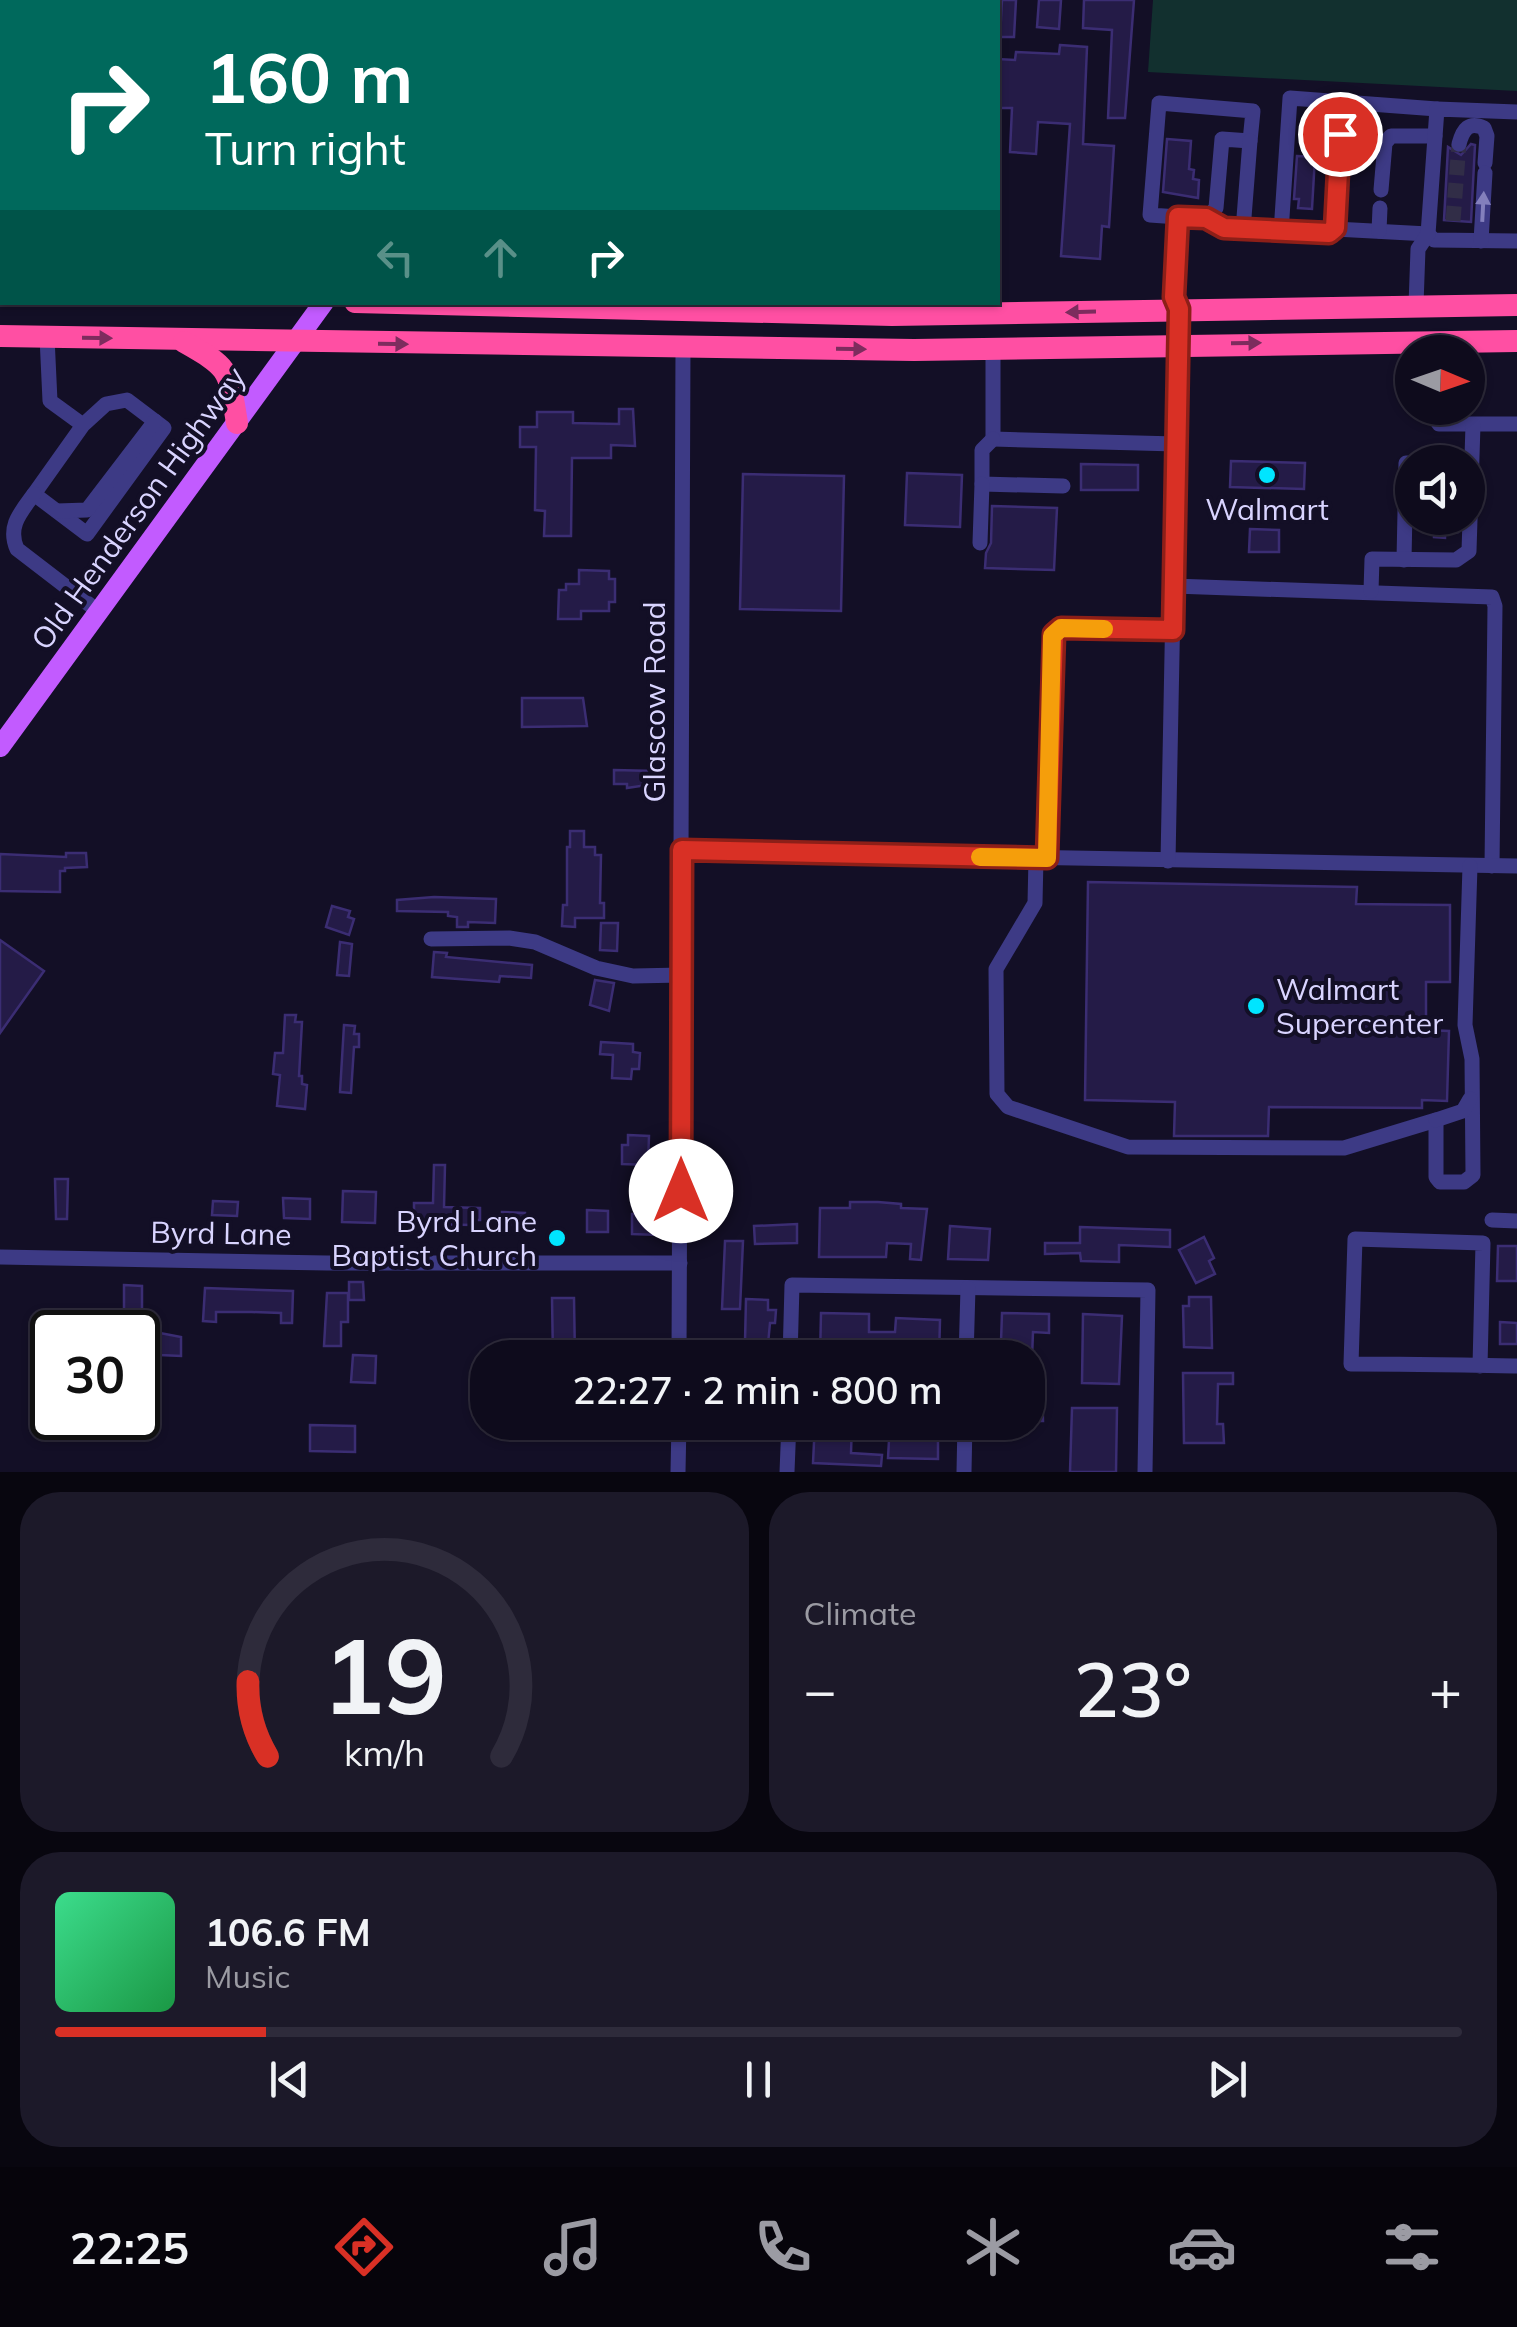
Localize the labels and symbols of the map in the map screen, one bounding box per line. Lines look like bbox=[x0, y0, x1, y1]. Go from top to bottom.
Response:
pin bbox=[1298, 92, 1383, 177]
one-way arrow bbox=[1475, 190, 1491, 222]
one-way arrow bbox=[1065, 304, 1097, 320]
one-way arrow bbox=[82, 331, 114, 347]
one-way arrow bbox=[1230, 335, 1262, 351]
north arrow bbox=[1395, 335, 1485, 425]
one-way arrow bbox=[378, 336, 410, 352]
one-way arrow bbox=[835, 341, 867, 357]
street label: Old Henderson Highway bbox=[23, 359, 254, 657]
marker: Walmart bbox=[1256, 464, 1278, 486]
place label: Walmart bbox=[1205, 490, 1329, 528]
street label: Glascow Road bbox=[635, 602, 673, 802]
place label: Walmart Supercenter bbox=[1276, 970, 1443, 1042]
marker: Walmart Supercenter bbox=[1245, 995, 1267, 1017]
position arrow bbox=[629, 1139, 733, 1243]
place label: Byrd Lane Baptist Church bbox=[332, 1202, 537, 1274]
street label: Byrd Lane bbox=[150, 1213, 292, 1253]
marker: Byrd Lane Baptist Church bbox=[546, 1227, 568, 1249]
speed limit sign: 30 bbox=[30, 1310, 160, 1440]

